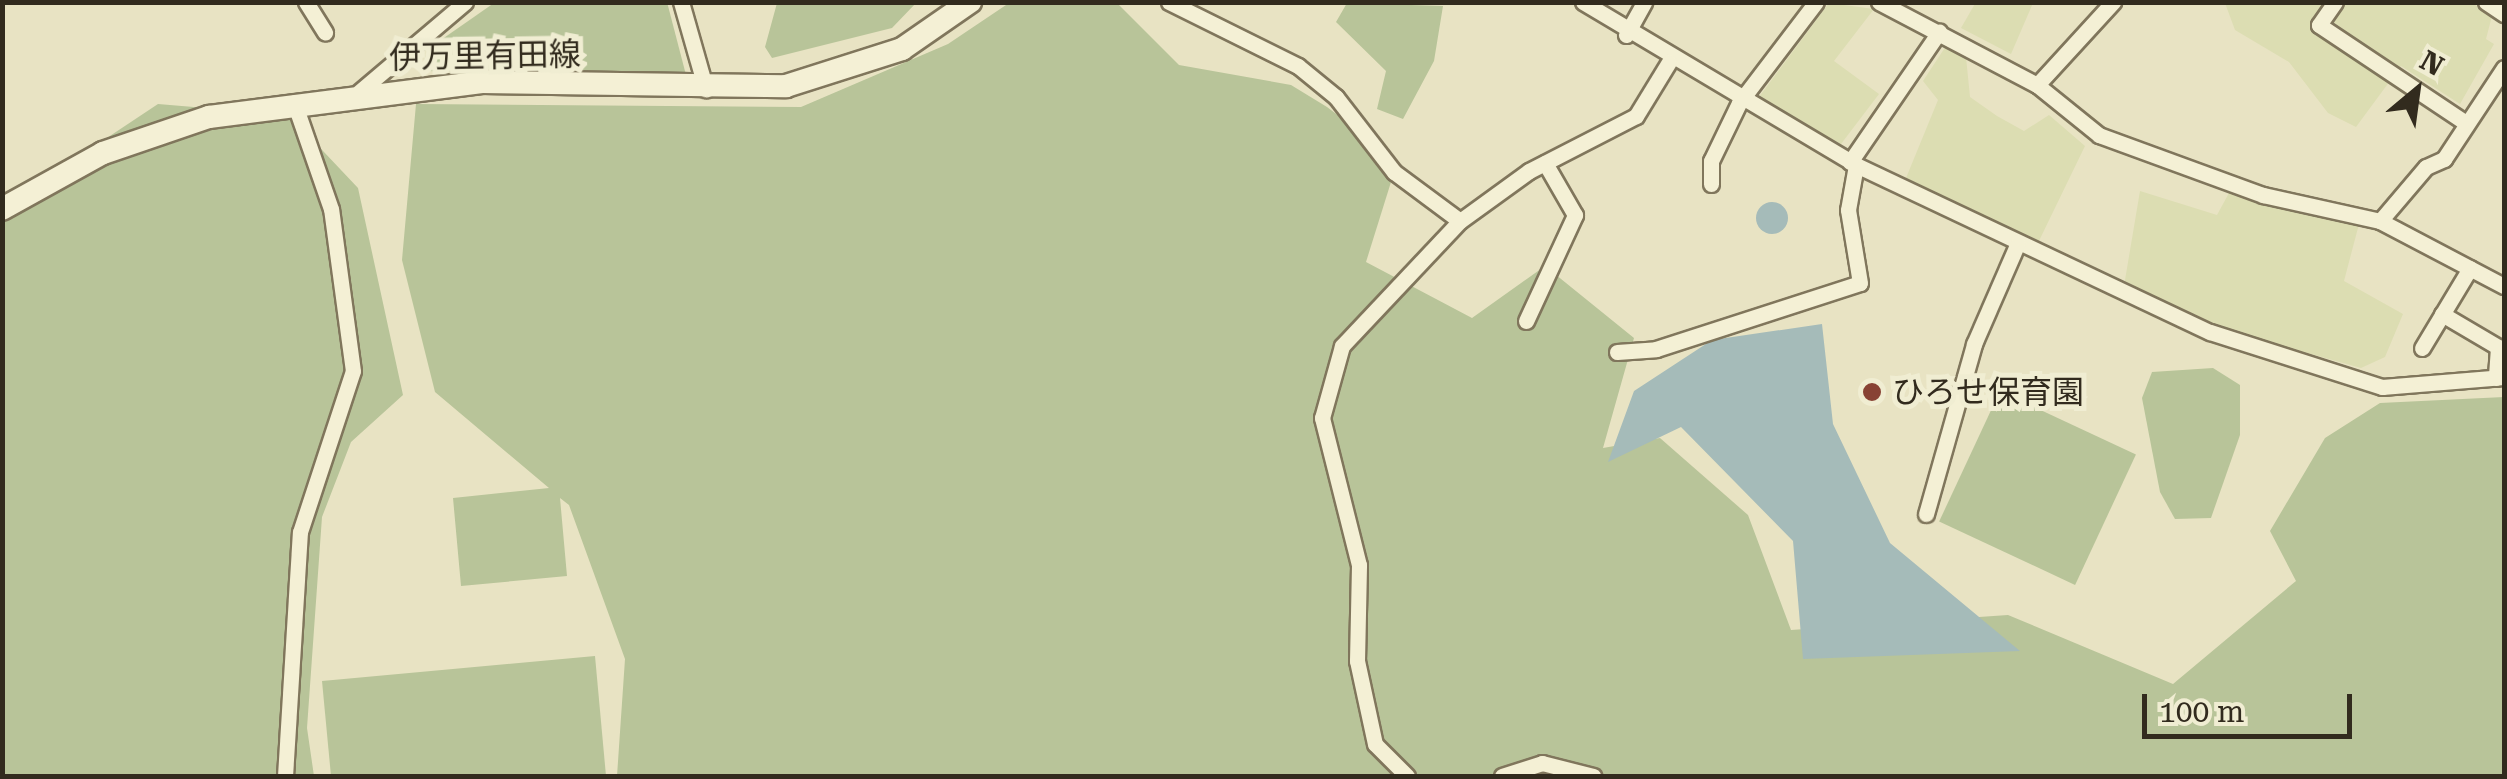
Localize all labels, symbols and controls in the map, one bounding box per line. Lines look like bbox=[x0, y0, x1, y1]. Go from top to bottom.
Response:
street label: 伊万里有田線 bbox=[389, 35, 581, 77]
north arrow bbox=[2367, 40, 2467, 140]
text: N bbox=[2414, 44, 2449, 83]
place label: ひろせ保育園 bbox=[1892, 373, 2084, 411]
marker: ひろせ保育園 bbox=[1861, 381, 1883, 403]
scale bar bbox=[2147, 674, 2357, 736]
text: 100 m bbox=[2159, 694, 2244, 729]

